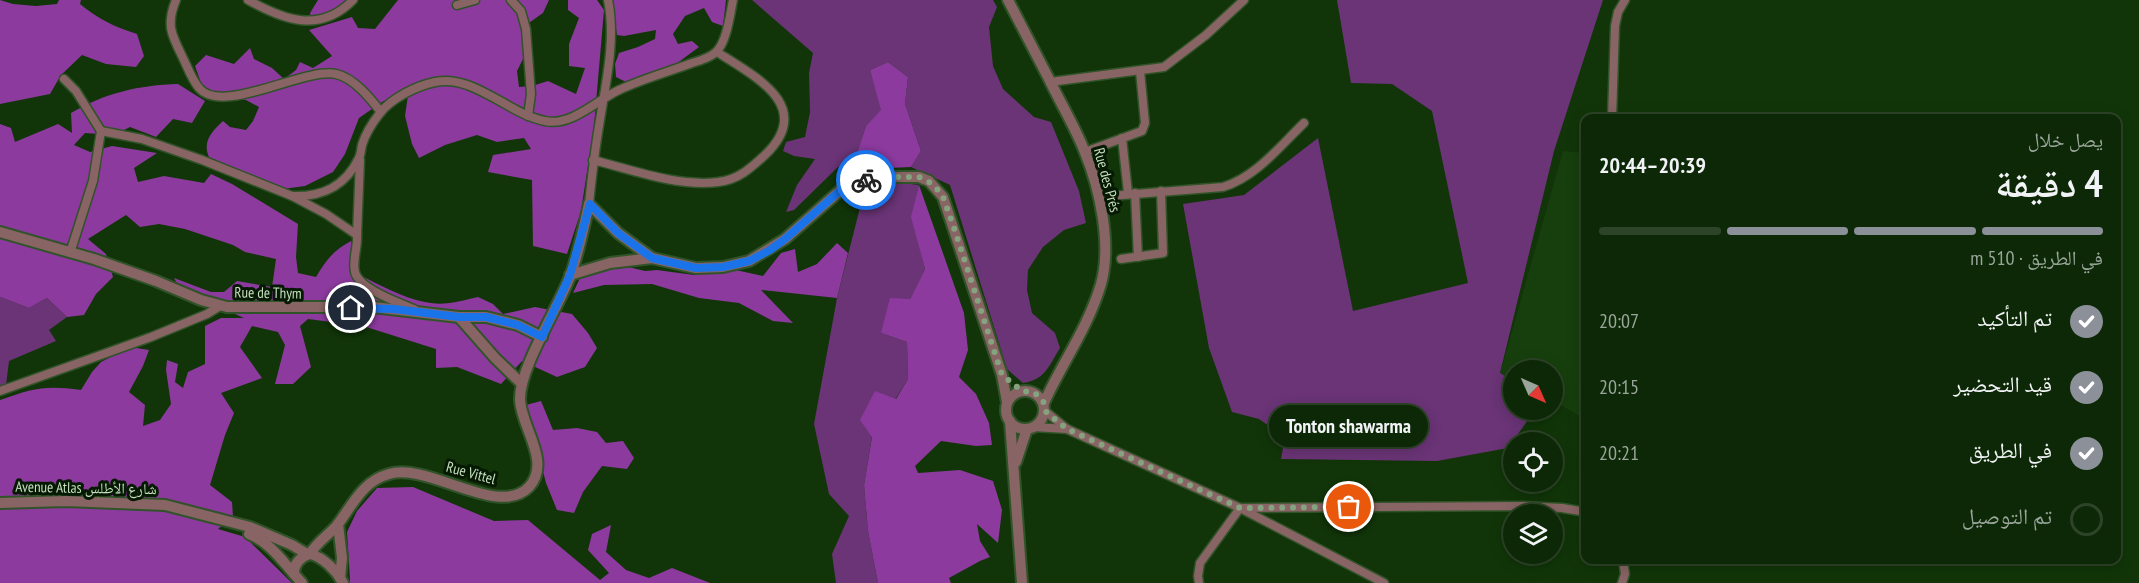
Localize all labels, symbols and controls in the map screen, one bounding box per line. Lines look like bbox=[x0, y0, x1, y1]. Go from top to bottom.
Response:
text: يصل خلال bbox=[2028, 127, 2103, 153]
street label: Rue des Prés bbox=[1090, 146, 1125, 214]
courier bbox=[836, 150, 896, 210]
text: 20:39–20:44 bbox=[1599, 151, 1706, 179]
text: 4 دقيقة bbox=[1995, 157, 2103, 208]
icon: bike bbox=[850, 164, 883, 197]
text: في الطريق · 510 m bbox=[1970, 245, 2103, 271]
street label: Rue de Thym bbox=[234, 282, 302, 303]
pin bbox=[325, 282, 376, 333]
icon: home bbox=[334, 291, 367, 324]
text: تم التأكيد bbox=[1977, 304, 2052, 332]
icon: check bbox=[2070, 305, 2103, 338]
text: 20:07 bbox=[1599, 308, 1639, 334]
north arrow bbox=[1503, 360, 1563, 420]
map controls bbox=[1503, 360, 1563, 564]
text: قيد التحضير bbox=[1953, 370, 2052, 398]
icon: check bbox=[2070, 371, 2103, 404]
text: 20:15 bbox=[1599, 374, 1639, 400]
callout: Tonton shawarma bbox=[1270, 405, 1428, 447]
text: Tonton shawarma bbox=[1286, 413, 1411, 439]
button: locate bbox=[1503, 432, 1563, 492]
text: في الطريق bbox=[1969, 436, 2052, 464]
icon: check bbox=[2070, 437, 2103, 470]
text: 20:21 bbox=[1599, 440, 1639, 466]
street label: Rue Vittel bbox=[444, 457, 499, 488]
street label: Avenue Atlas شارع الأطلس bbox=[15, 477, 157, 499]
pin bbox=[1323, 481, 1374, 532]
icon: bag bbox=[1332, 490, 1365, 523]
text: تم التوصيل bbox=[1962, 502, 2052, 530]
button: layers bbox=[1503, 504, 1563, 564]

